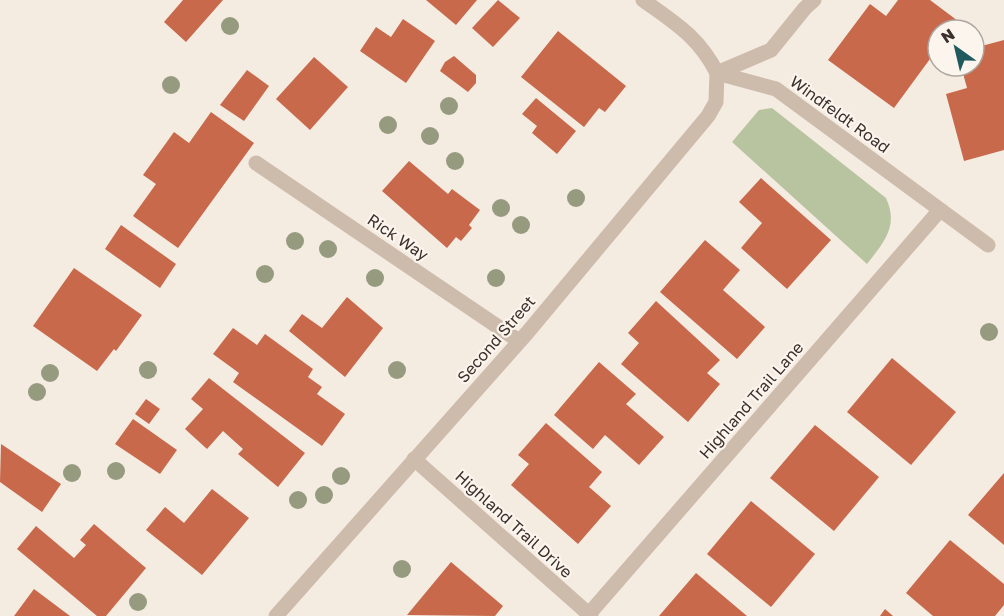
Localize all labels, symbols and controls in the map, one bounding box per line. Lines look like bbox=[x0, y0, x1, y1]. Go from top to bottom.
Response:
north arrow bbox=[926, 18, 986, 78]
text: N bbox=[937, 24, 958, 47]
street label: Windfeldt Road bbox=[786, 71, 894, 157]
street label: Rick Way bbox=[364, 209, 432, 265]
street label: Second Street bbox=[453, 291, 539, 387]
street label: Highland Trail Lane bbox=[695, 337, 807, 463]
street label: Highland Trail Drive bbox=[451, 466, 577, 582]

